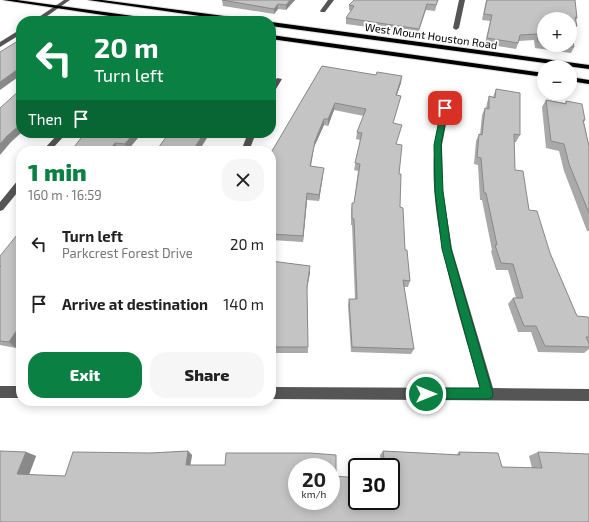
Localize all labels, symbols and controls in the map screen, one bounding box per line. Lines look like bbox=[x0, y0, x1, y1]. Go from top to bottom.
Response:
map controls bbox=[537, 12, 577, 100]
button: + bbox=[537, 12, 577, 52]
street label: West Mount Houston Road bbox=[364, 20, 498, 51]
text: 20 m bbox=[94, 30, 159, 64]
icon: left bbox=[28, 32, 80, 84]
button: − bbox=[537, 60, 577, 100]
text: Turn left bbox=[94, 64, 164, 86]
pin bbox=[428, 91, 462, 125]
icon: arrive bbox=[434, 97, 456, 119]
icon: arrive bbox=[70, 108, 92, 130]
text: Then bbox=[28, 110, 62, 128]
text: 1 min bbox=[28, 157, 87, 186]
button: close bbox=[222, 159, 264, 201]
text: 160 m · 16:59 bbox=[28, 187, 102, 203]
text: Turn left bbox=[62, 227, 123, 245]
icon: left bbox=[28, 233, 50, 255]
text: 20 m bbox=[230, 235, 264, 253]
text: Parkcrest Forest Drive bbox=[62, 245, 193, 261]
icon: arrive bbox=[28, 293, 50, 315]
text: Arrive at destination bbox=[62, 295, 208, 313]
text: 140 m bbox=[223, 295, 264, 313]
button: Exit bbox=[28, 352, 142, 398]
button: Share bbox=[150, 352, 264, 398]
position arrow bbox=[405, 373, 447, 415]
speed limit sign: 30 bbox=[348, 458, 400, 510]
text: 20 bbox=[302, 467, 326, 491]
text: km/h bbox=[302, 488, 326, 500]

